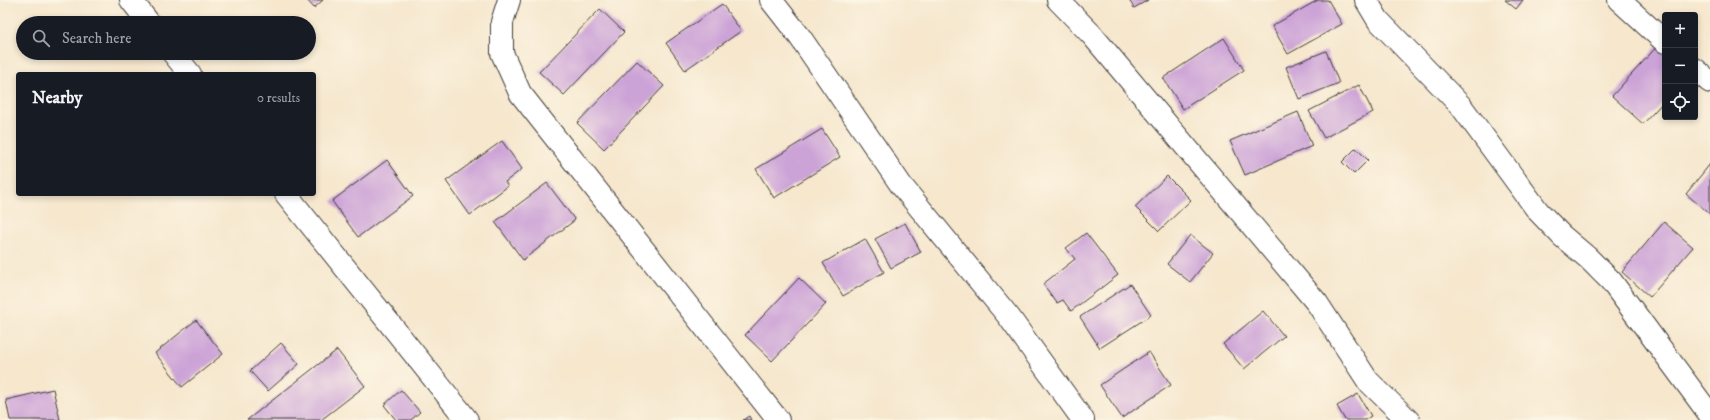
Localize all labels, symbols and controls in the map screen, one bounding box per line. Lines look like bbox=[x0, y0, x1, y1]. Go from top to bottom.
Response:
map controls bbox=[1662, 12, 1698, 120]
button: + bbox=[1662, 12, 1698, 48]
search box bbox=[16, 16, 316, 60]
icon: search bbox=[30, 27, 52, 49]
text: Search here bbox=[62, 29, 131, 48]
button: − bbox=[1662, 48, 1698, 84]
button: locate bbox=[1662, 84, 1698, 120]
text: Nearby bbox=[32, 87, 82, 109]
text: 0 results bbox=[257, 90, 300, 106]

